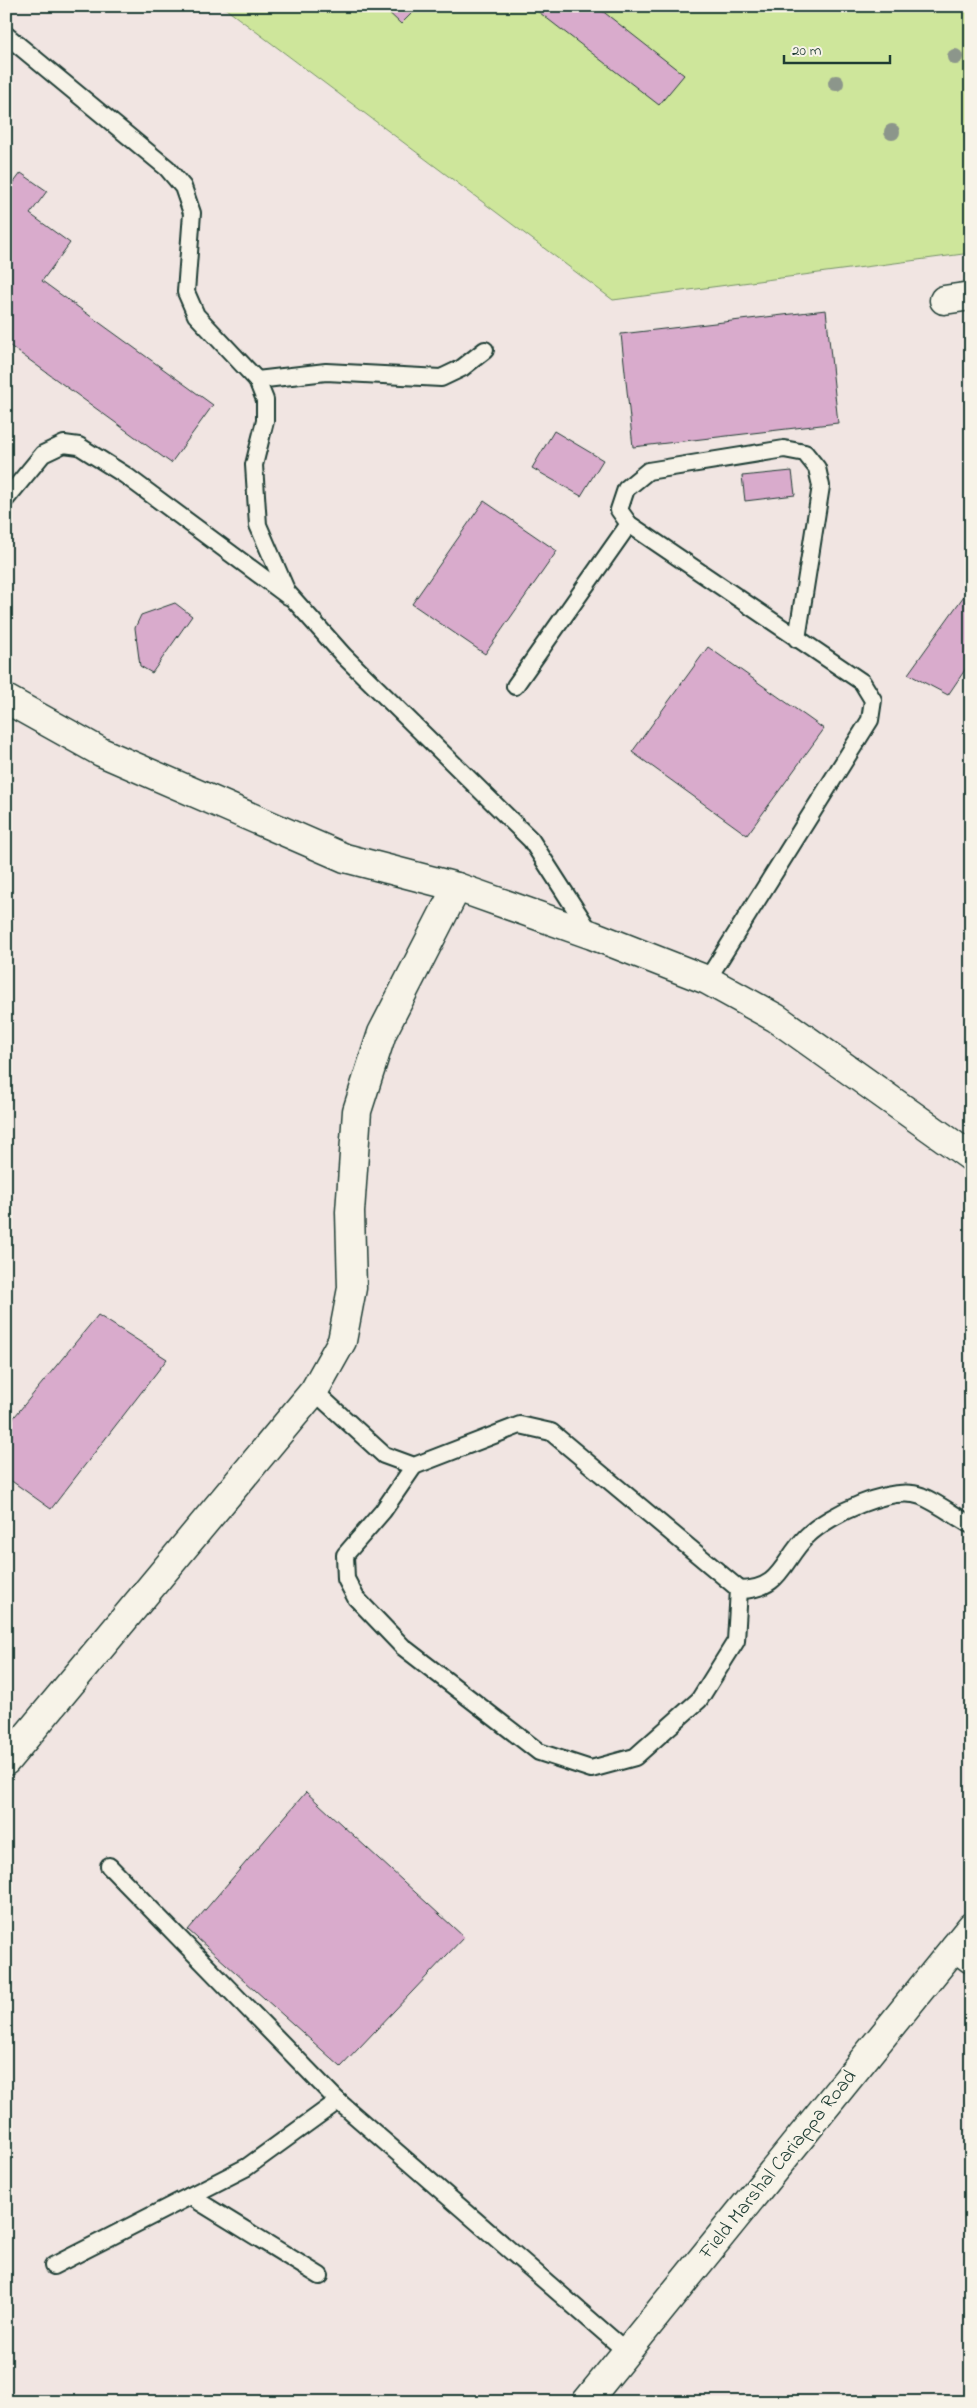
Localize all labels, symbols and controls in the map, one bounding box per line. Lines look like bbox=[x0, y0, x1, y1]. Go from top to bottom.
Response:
scale bar bbox=[784, 32, 891, 64]
text: 20 m bbox=[792, 40, 822, 62]
street label: Field Marshal Cariappa Road bbox=[693, 2064, 865, 2267]

